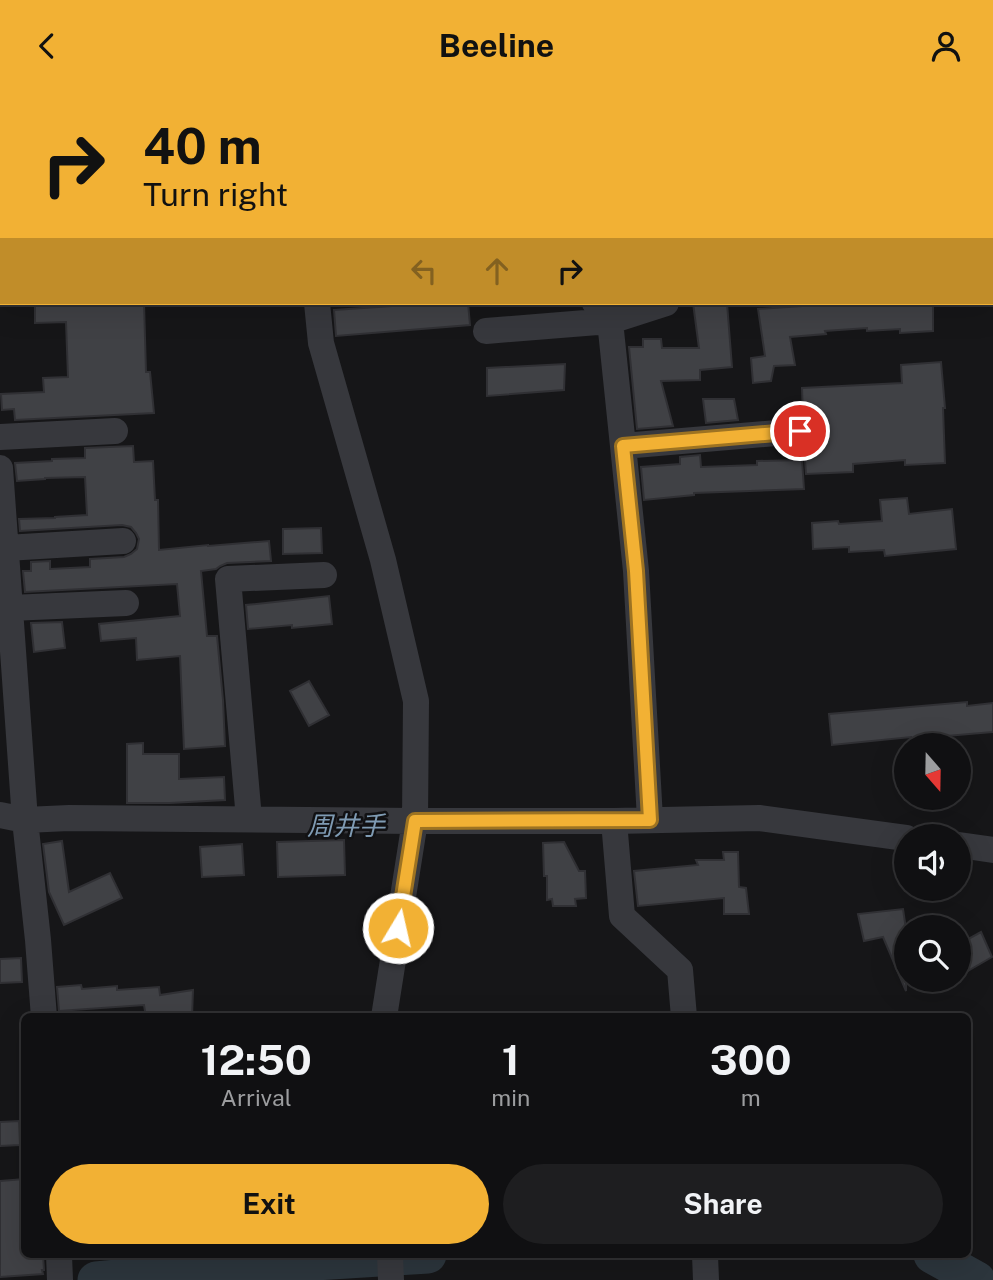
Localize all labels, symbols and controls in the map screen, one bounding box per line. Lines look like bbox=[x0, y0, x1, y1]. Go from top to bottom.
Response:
icon: back bbox=[28, 27, 66, 65]
text: Beeline bbox=[439, 27, 554, 64]
icon: person bbox=[927, 27, 965, 65]
text: 40 m bbox=[143, 117, 262, 175]
icon: right bbox=[28, 119, 119, 210]
text: Turn right bbox=[143, 176, 288, 213]
icon: left bbox=[405, 252, 443, 290]
icon: ahead bbox=[478, 252, 516, 290]
icon: right bbox=[551, 252, 589, 290]
pin bbox=[770, 401, 830, 461]
icon: arrive bbox=[781, 412, 819, 450]
north arrow bbox=[894, 733, 971, 810]
map controls bbox=[894, 733, 971, 992]
water label: 周井手 bbox=[307, 810, 387, 841]
button: sound bbox=[894, 824, 971, 901]
position arrow bbox=[361, 891, 435, 965]
button: search bbox=[894, 915, 971, 992]
text: 12:50 bbox=[200, 1035, 312, 1084]
text: 1 bbox=[502, 1035, 520, 1084]
text: 300 bbox=[710, 1035, 792, 1084]
text: Arrival bbox=[221, 1084, 292, 1111]
text: min bbox=[491, 1084, 530, 1111]
text: m bbox=[741, 1084, 761, 1111]
button: Exit bbox=[49, 1164, 489, 1244]
button: Share bbox=[503, 1164, 943, 1244]

